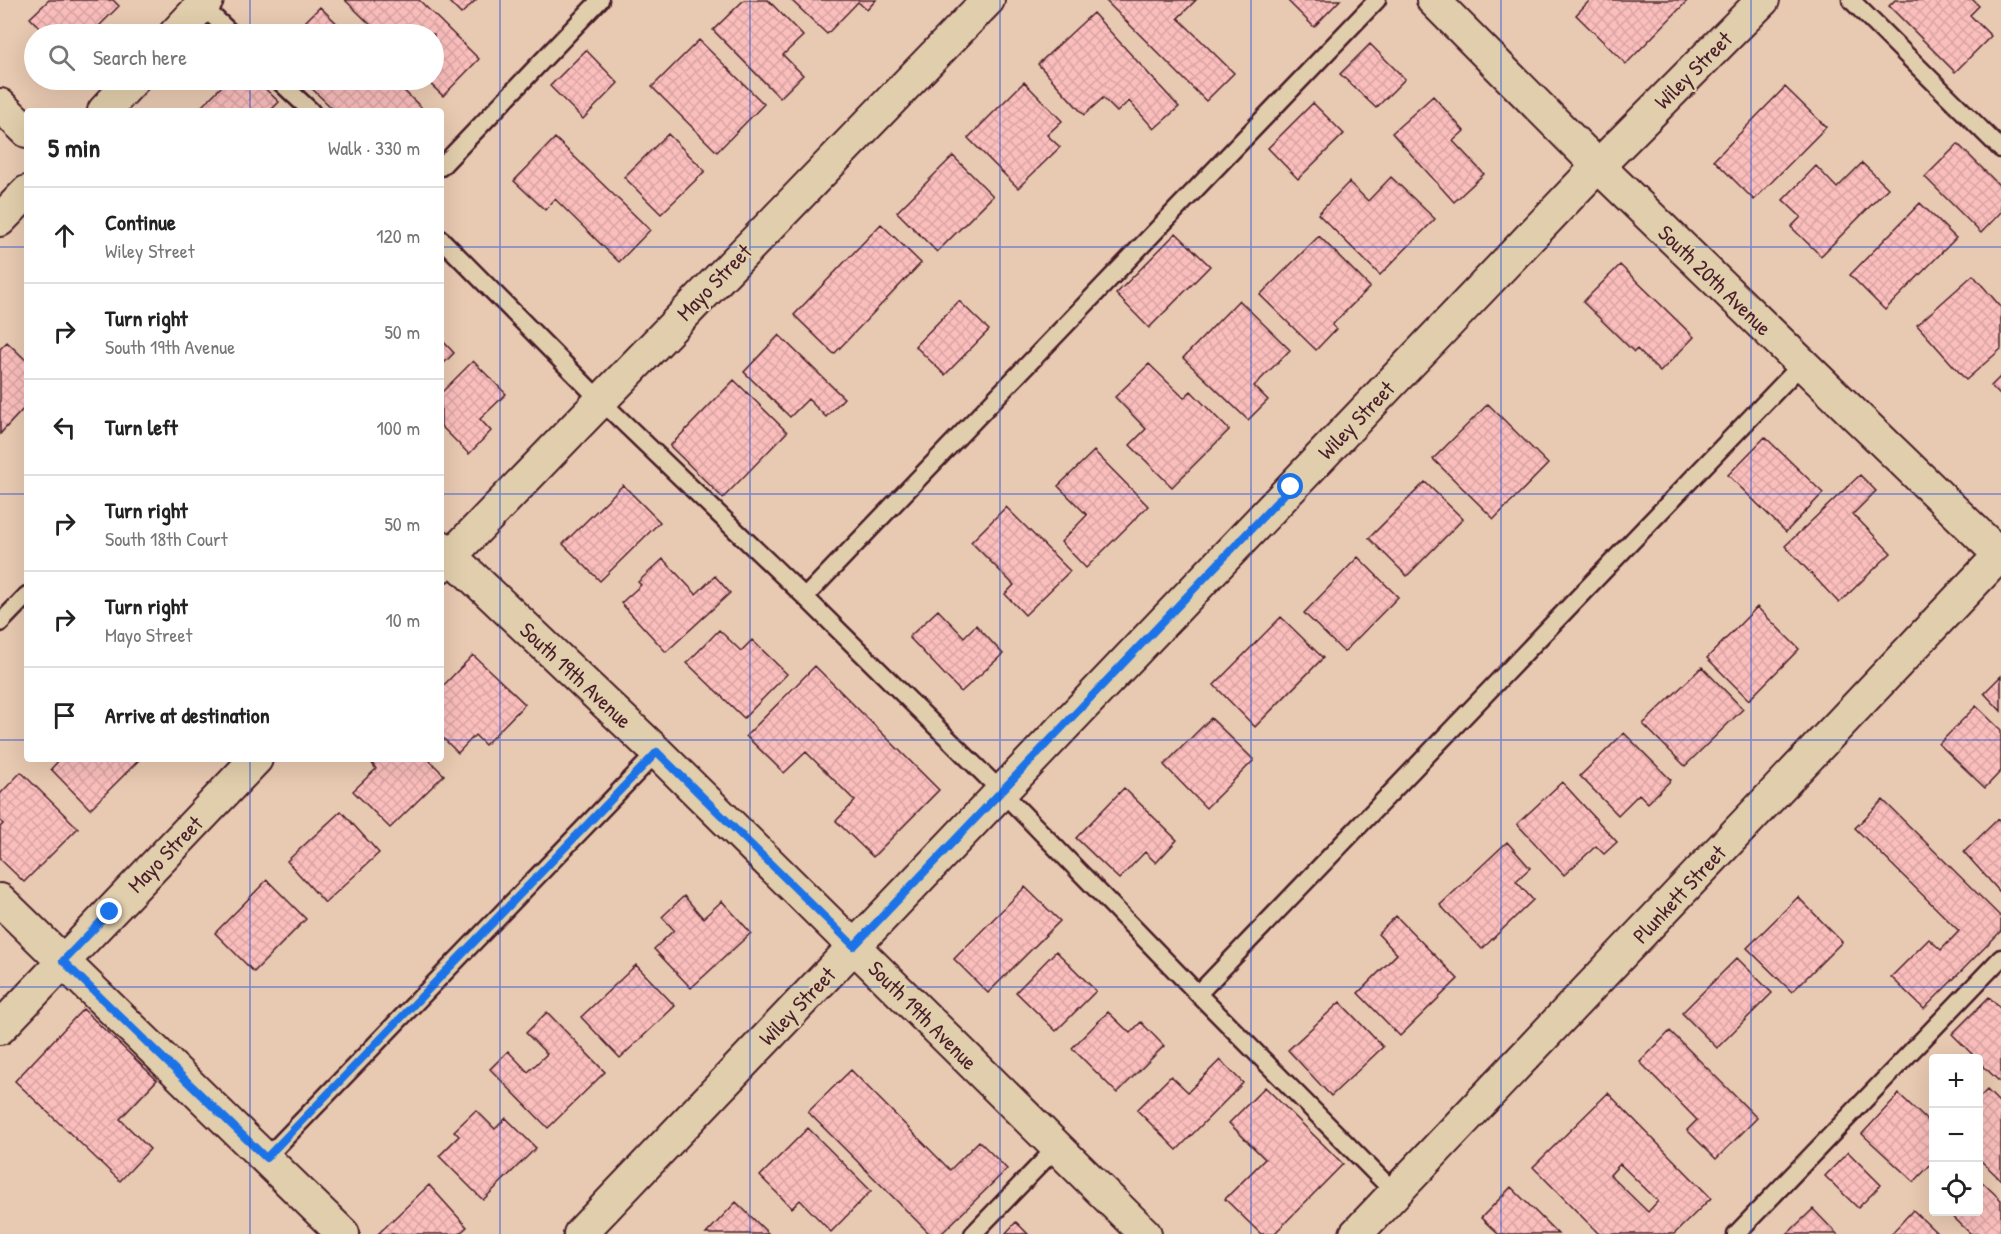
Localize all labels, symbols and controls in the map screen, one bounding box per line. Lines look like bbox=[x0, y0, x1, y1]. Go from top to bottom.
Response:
search box bbox=[24, 24, 444, 90]
street label: Wiley Street bbox=[1648, 24, 1739, 115]
icon: search bbox=[45, 41, 78, 74]
text: Search here bbox=[93, 42, 187, 72]
text: 5 min bbox=[48, 130, 100, 165]
text: Walk · 330 m bbox=[328, 134, 420, 161]
text: Continue bbox=[105, 207, 176, 237]
street label: South 20th Avenue bbox=[1652, 218, 1779, 342]
icon: ahead bbox=[48, 219, 81, 252]
text: 120 m bbox=[376, 222, 420, 249]
text: Wiley Street bbox=[105, 237, 195, 264]
street label: Mayo Street bbox=[670, 237, 758, 327]
text: Turn right bbox=[105, 303, 188, 333]
icon: right bbox=[48, 315, 81, 348]
text: 50 m bbox=[384, 318, 420, 345]
text: South 19th Avenue bbox=[105, 333, 235, 360]
street label: Wiley Street bbox=[1311, 374, 1401, 466]
icon: left bbox=[48, 411, 81, 444]
text: Turn left bbox=[105, 412, 178, 442]
text: 100 m bbox=[377, 414, 420, 441]
route start bbox=[1277, 473, 1303, 499]
text: Turn right bbox=[105, 495, 188, 525]
icon: right bbox=[48, 507, 81, 540]
text: 50 m bbox=[384, 510, 420, 537]
text: South 18th Court bbox=[105, 525, 228, 552]
text: Turn right bbox=[105, 591, 188, 621]
icon: right bbox=[48, 603, 81, 636]
text: 10 m bbox=[386, 606, 420, 633]
street label: South 19th Avenue bbox=[513, 615, 639, 735]
text: Mayo Street bbox=[105, 621, 192, 648]
icon: arrive bbox=[48, 699, 81, 732]
text: Arrive at destination bbox=[105, 700, 270, 730]
street label: Mayo Street bbox=[121, 809, 209, 899]
street label: Plunkett Street bbox=[1626, 838, 1733, 950]
route end bbox=[96, 898, 122, 924]
street label: South 19th Avenue bbox=[862, 954, 984, 1076]
street label: Wiley Street bbox=[752, 960, 842, 1052]
map controls bbox=[1929, 1054, 1983, 1216]
button: + bbox=[1929, 1054, 1983, 1108]
button: − bbox=[1929, 1108, 1983, 1162]
button: locate bbox=[1929, 1162, 1983, 1216]

